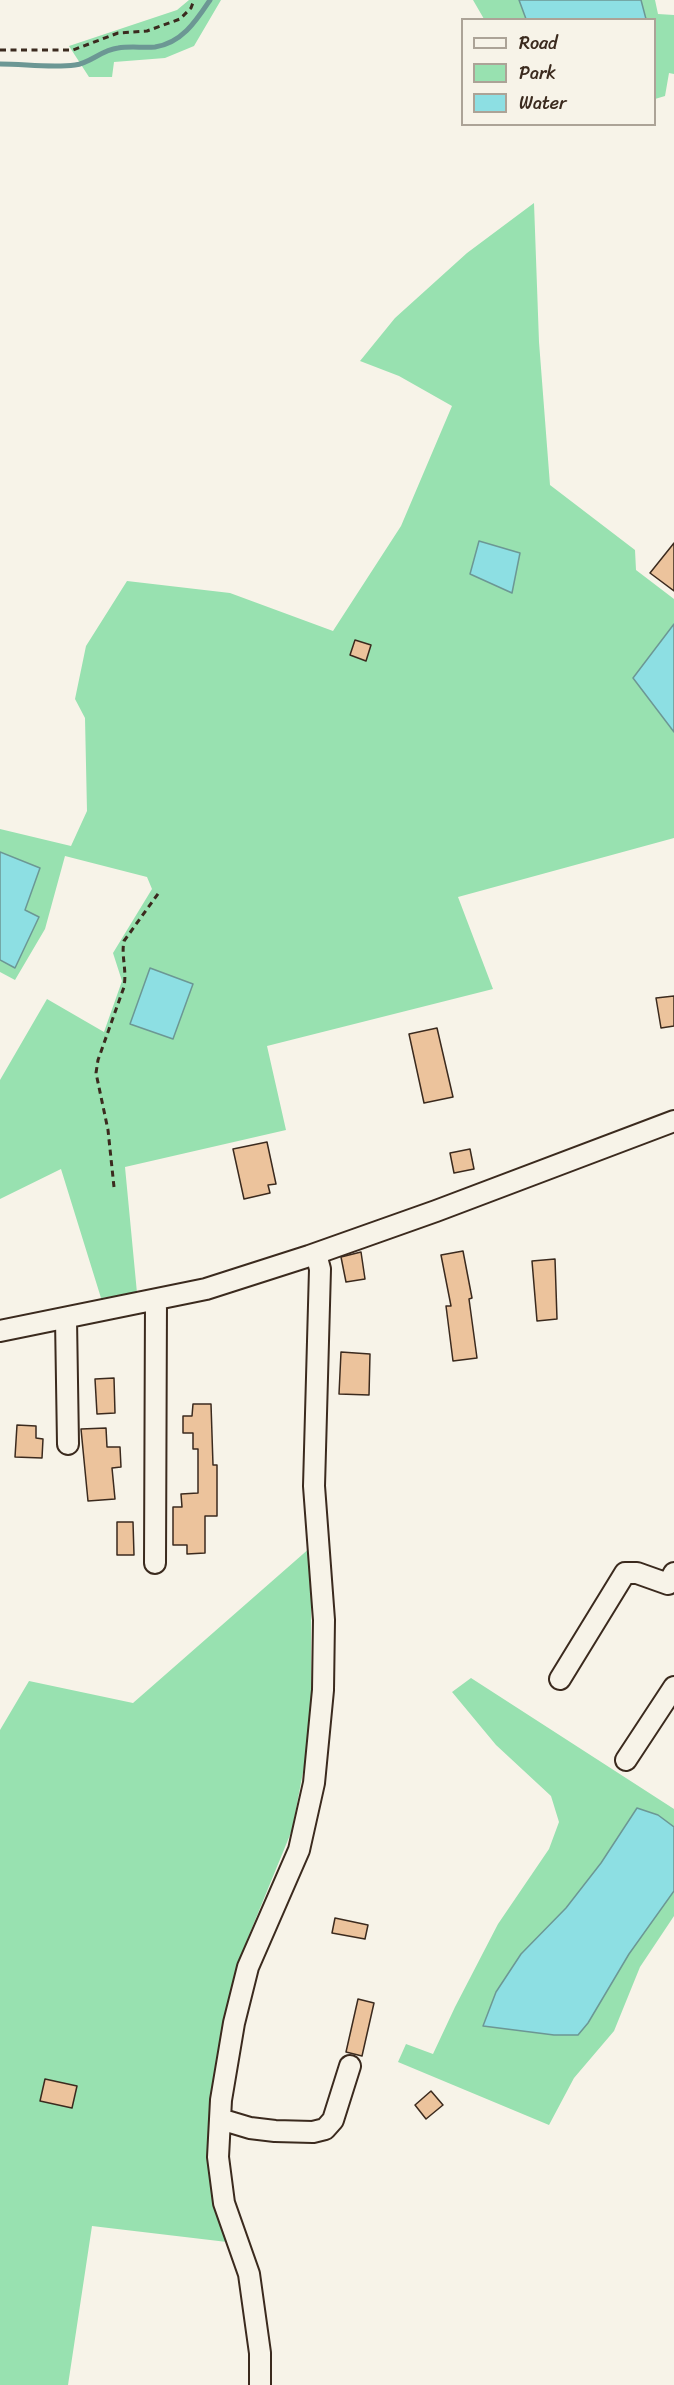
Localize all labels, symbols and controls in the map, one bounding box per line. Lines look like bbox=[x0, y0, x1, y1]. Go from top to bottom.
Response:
legend bbox=[461, 18, 656, 126]
text: Road bbox=[519, 27, 558, 59]
text: Park bbox=[519, 57, 556, 89]
text: Water bbox=[519, 87, 566, 119]

